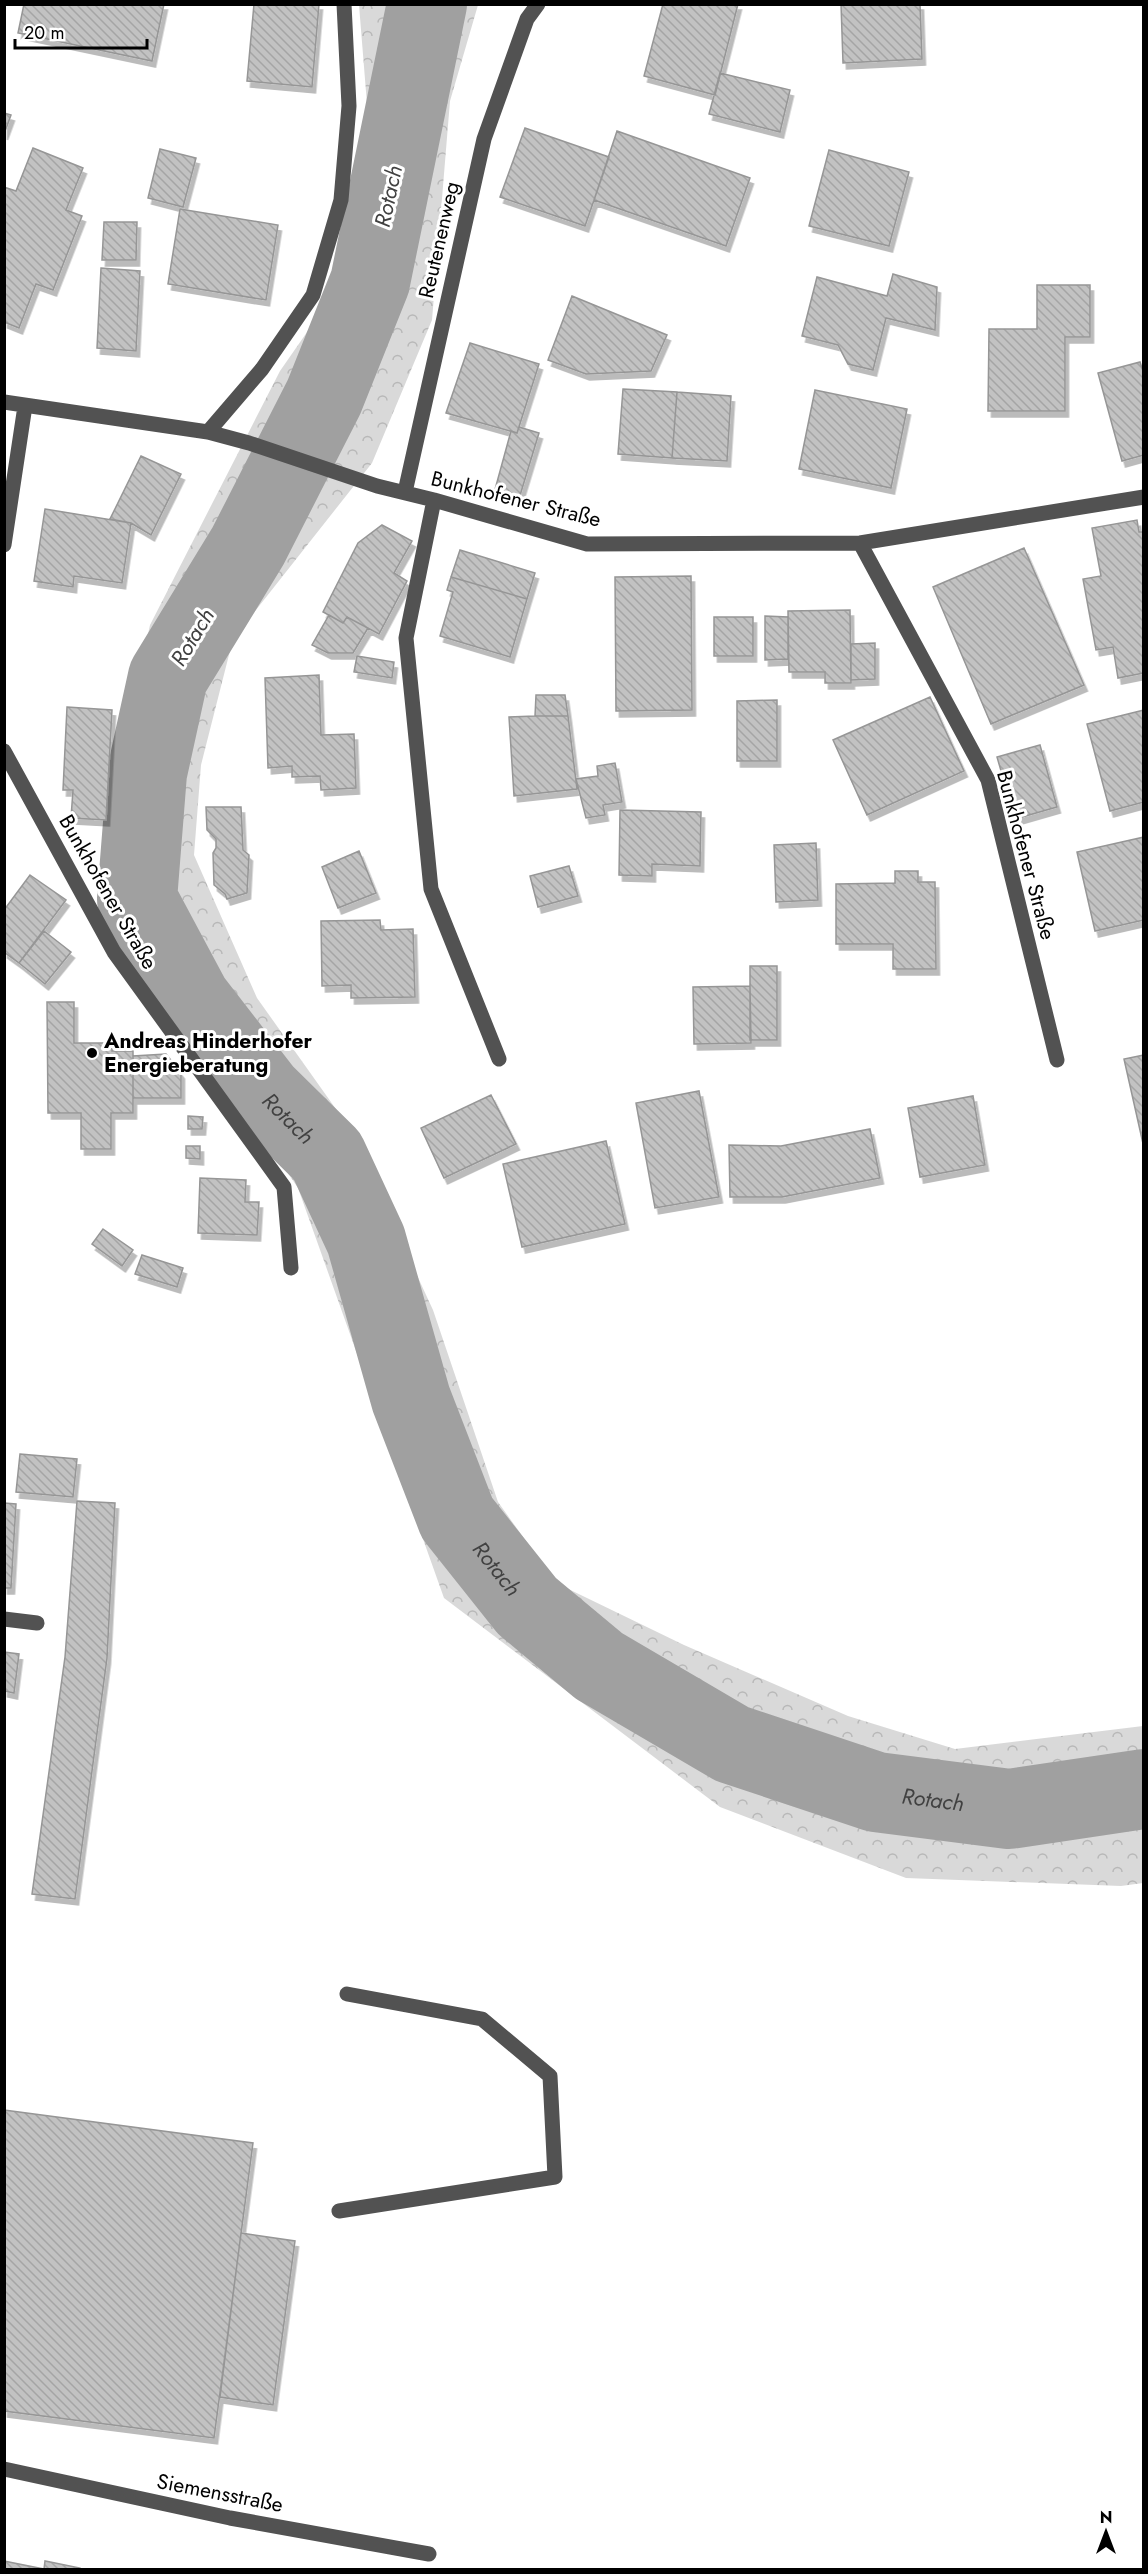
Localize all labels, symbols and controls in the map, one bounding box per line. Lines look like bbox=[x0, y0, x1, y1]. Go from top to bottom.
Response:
scale bar bbox=[15, 12, 147, 50]
text: 20 m bbox=[24, 20, 64, 46]
water label: Rotach bbox=[366, 162, 410, 230]
street label: Reutenenweg bbox=[411, 179, 467, 301]
street label: Bunkhofener Straße bbox=[428, 463, 604, 535]
water label: Rotach bbox=[162, 602, 222, 672]
street label: Bunkhofener Straße bbox=[989, 767, 1063, 943]
street label: Bunkhofener Straße bbox=[51, 809, 165, 975]
place label: Andreas Hinderhofer Energieberatung bbox=[103, 1026, 313, 1080]
marker: Andreas Hinderhofer Energieberatung bbox=[85, 1046, 99, 1060]
water label: Rotach bbox=[255, 1085, 322, 1151]
water label: Rotach bbox=[465, 1534, 529, 1603]
water label: Rotach bbox=[900, 1779, 966, 1819]
street label: Siemensstraße bbox=[154, 2466, 286, 2520]
north arrow bbox=[1076, 2502, 1136, 2562]
text: N bbox=[1100, 2506, 1112, 2529]

